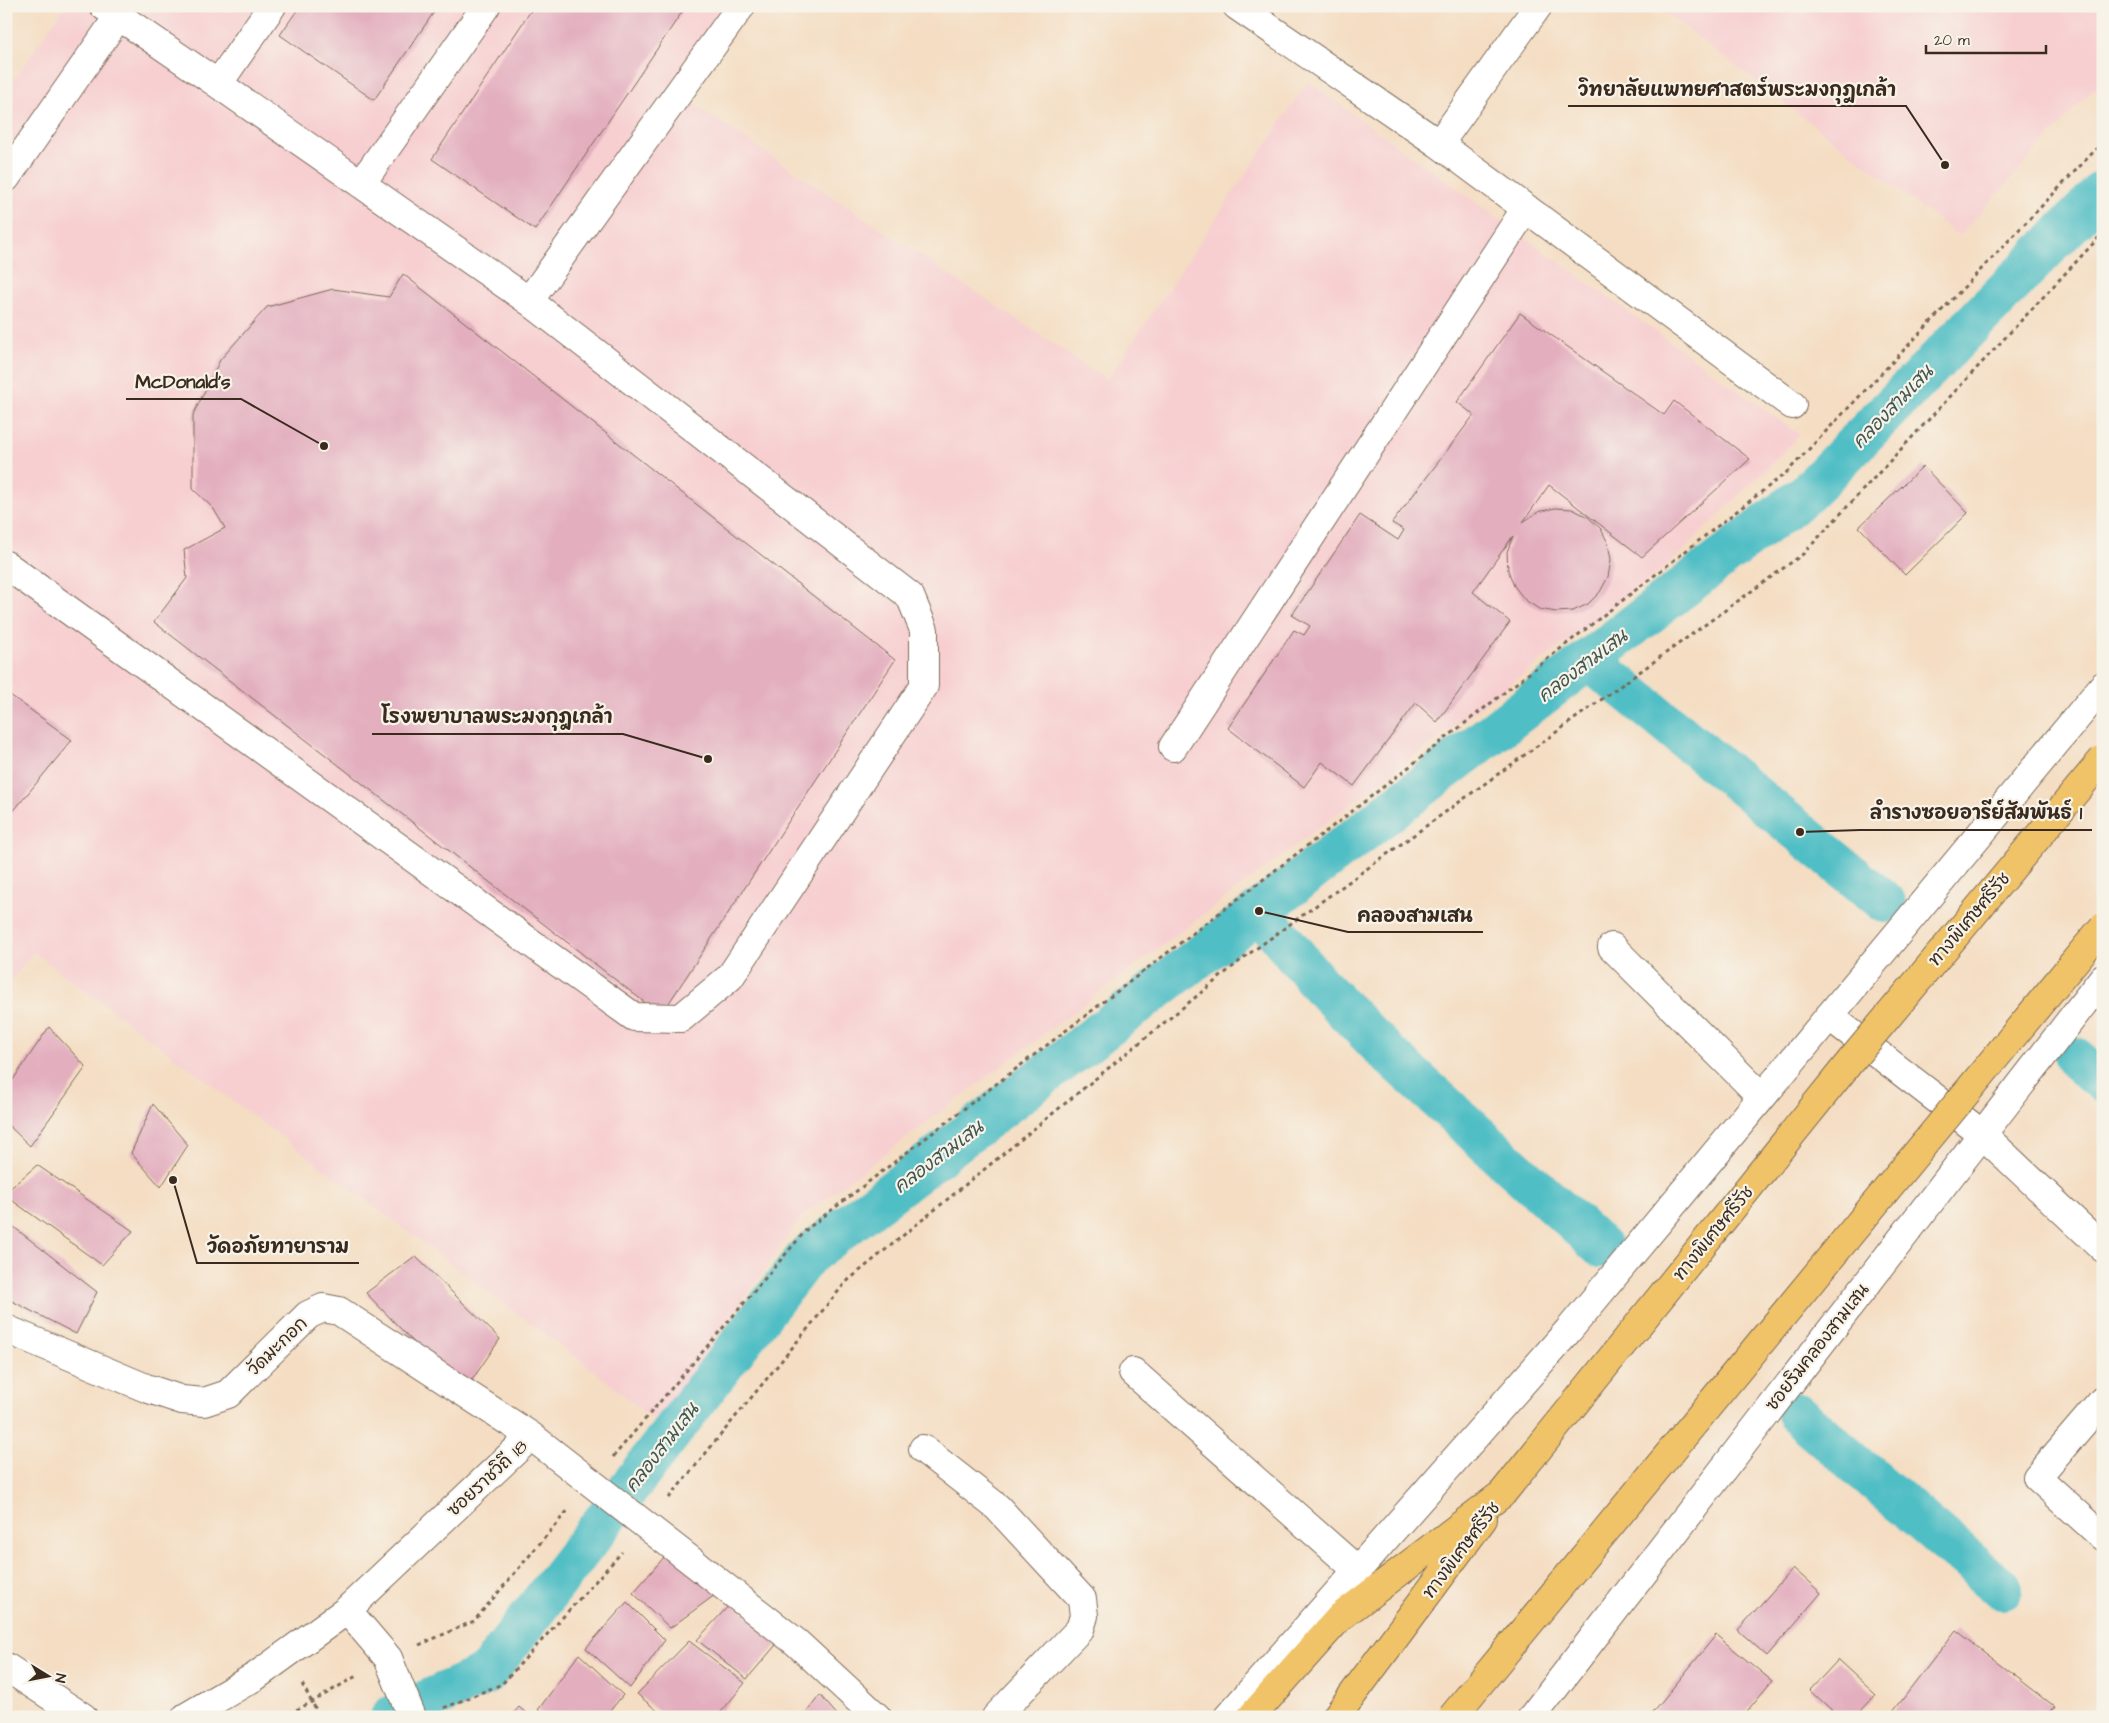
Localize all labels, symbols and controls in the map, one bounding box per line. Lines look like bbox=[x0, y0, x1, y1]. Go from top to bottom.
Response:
scale bar bbox=[1926, 22, 2046, 54]
text: 20 m bbox=[1934, 30, 1970, 51]
callout: วิทยาลัยแพทยศาสตร์พระมงกุฎเกล้า bbox=[1568, 72, 1906, 106]
text: วิทยาลัยแพทยศาสตร์พระมงกุฎเกล้า bbox=[1578, 76, 1896, 104]
water label: คลองสามเสน bbox=[1846, 358, 1941, 455]
callout: McDonald's bbox=[126, 365, 241, 399]
text: McDonald's bbox=[135, 369, 231, 396]
water label: คลองสามเสน bbox=[1532, 623, 1635, 709]
callout: โรงพยาบาลพระมงกุฎเกล้า bbox=[372, 700, 623, 734]
text: โรงพยาบาลพระมงกุฎเกล้า bbox=[380, 703, 613, 731]
callout: ลำรางซอยอารีย์สัมพันธ์ 1 bbox=[1860, 796, 2092, 830]
text: ลำรางซอยอารีย์สัมพันธ์ 1 bbox=[1870, 799, 2083, 827]
street label: ทางพิเศษศรีรัช bbox=[1923, 867, 2016, 972]
callout: คลองสามเสน bbox=[1348, 898, 1483, 932]
text: คลองสามเสน bbox=[1357, 903, 1473, 930]
water label: คลองสามเสน bbox=[888, 1114, 991, 1200]
street label: ทางพิเศษศรีรัช bbox=[1667, 1180, 1760, 1286]
callout: วัดอภัยทายาราม bbox=[197, 1229, 359, 1263]
text: วัดอภัยทายาราม bbox=[207, 1234, 349, 1261]
street label: ซอยริมคลองสามเสน bbox=[1760, 1278, 1875, 1416]
street label: วัดมะกอก bbox=[242, 1311, 313, 1382]
water label: คลองสามเสน bbox=[619, 1397, 706, 1498]
street label: ซอยราชวิถี 18 bbox=[441, 1434, 533, 1522]
street label: ทางพิเศษศรีรัช bbox=[1417, 1497, 1506, 1604]
north arrow bbox=[22, 1650, 72, 1700]
text: N bbox=[49, 1672, 70, 1684]

